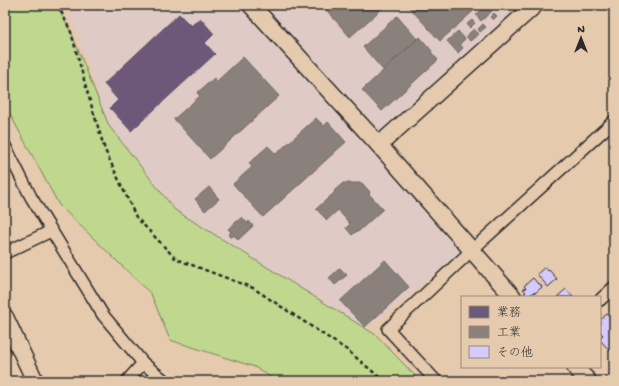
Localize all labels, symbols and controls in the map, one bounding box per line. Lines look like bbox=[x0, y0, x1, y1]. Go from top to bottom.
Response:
north arrow bbox=[561, 18, 601, 58]
text: N bbox=[577, 24, 585, 36]
legend bbox=[461, 296, 601, 368]
text: 業務 bbox=[497, 306, 521, 321]
text: 工業 bbox=[497, 326, 521, 341]
text: その他 bbox=[497, 346, 533, 361]

